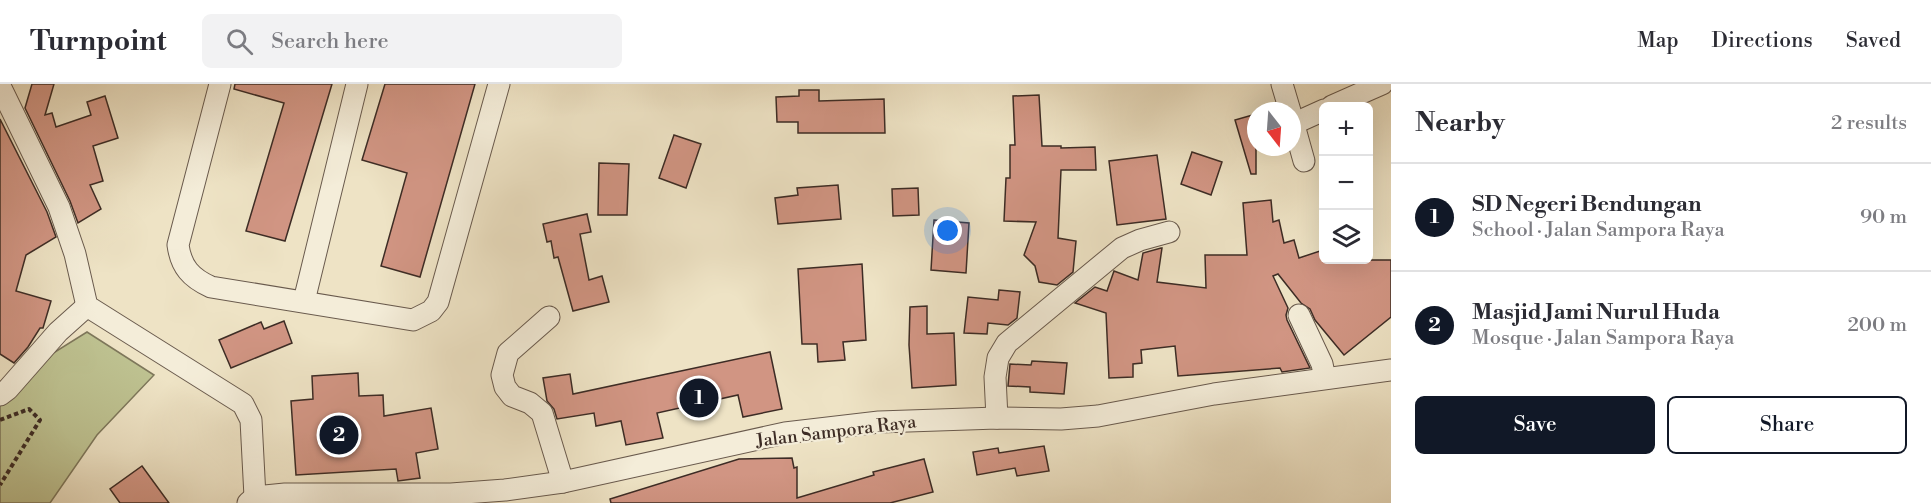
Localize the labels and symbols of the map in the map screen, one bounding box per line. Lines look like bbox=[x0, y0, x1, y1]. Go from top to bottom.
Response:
north arrow bbox=[1247, 102, 1301, 156]
your location bbox=[933, 216, 962, 245]
pin: 1 bbox=[680, 376, 718, 420]
street label: Jalan Sampora Raya bbox=[754, 410, 918, 453]
pin: 2 bbox=[320, 412, 358, 458]

